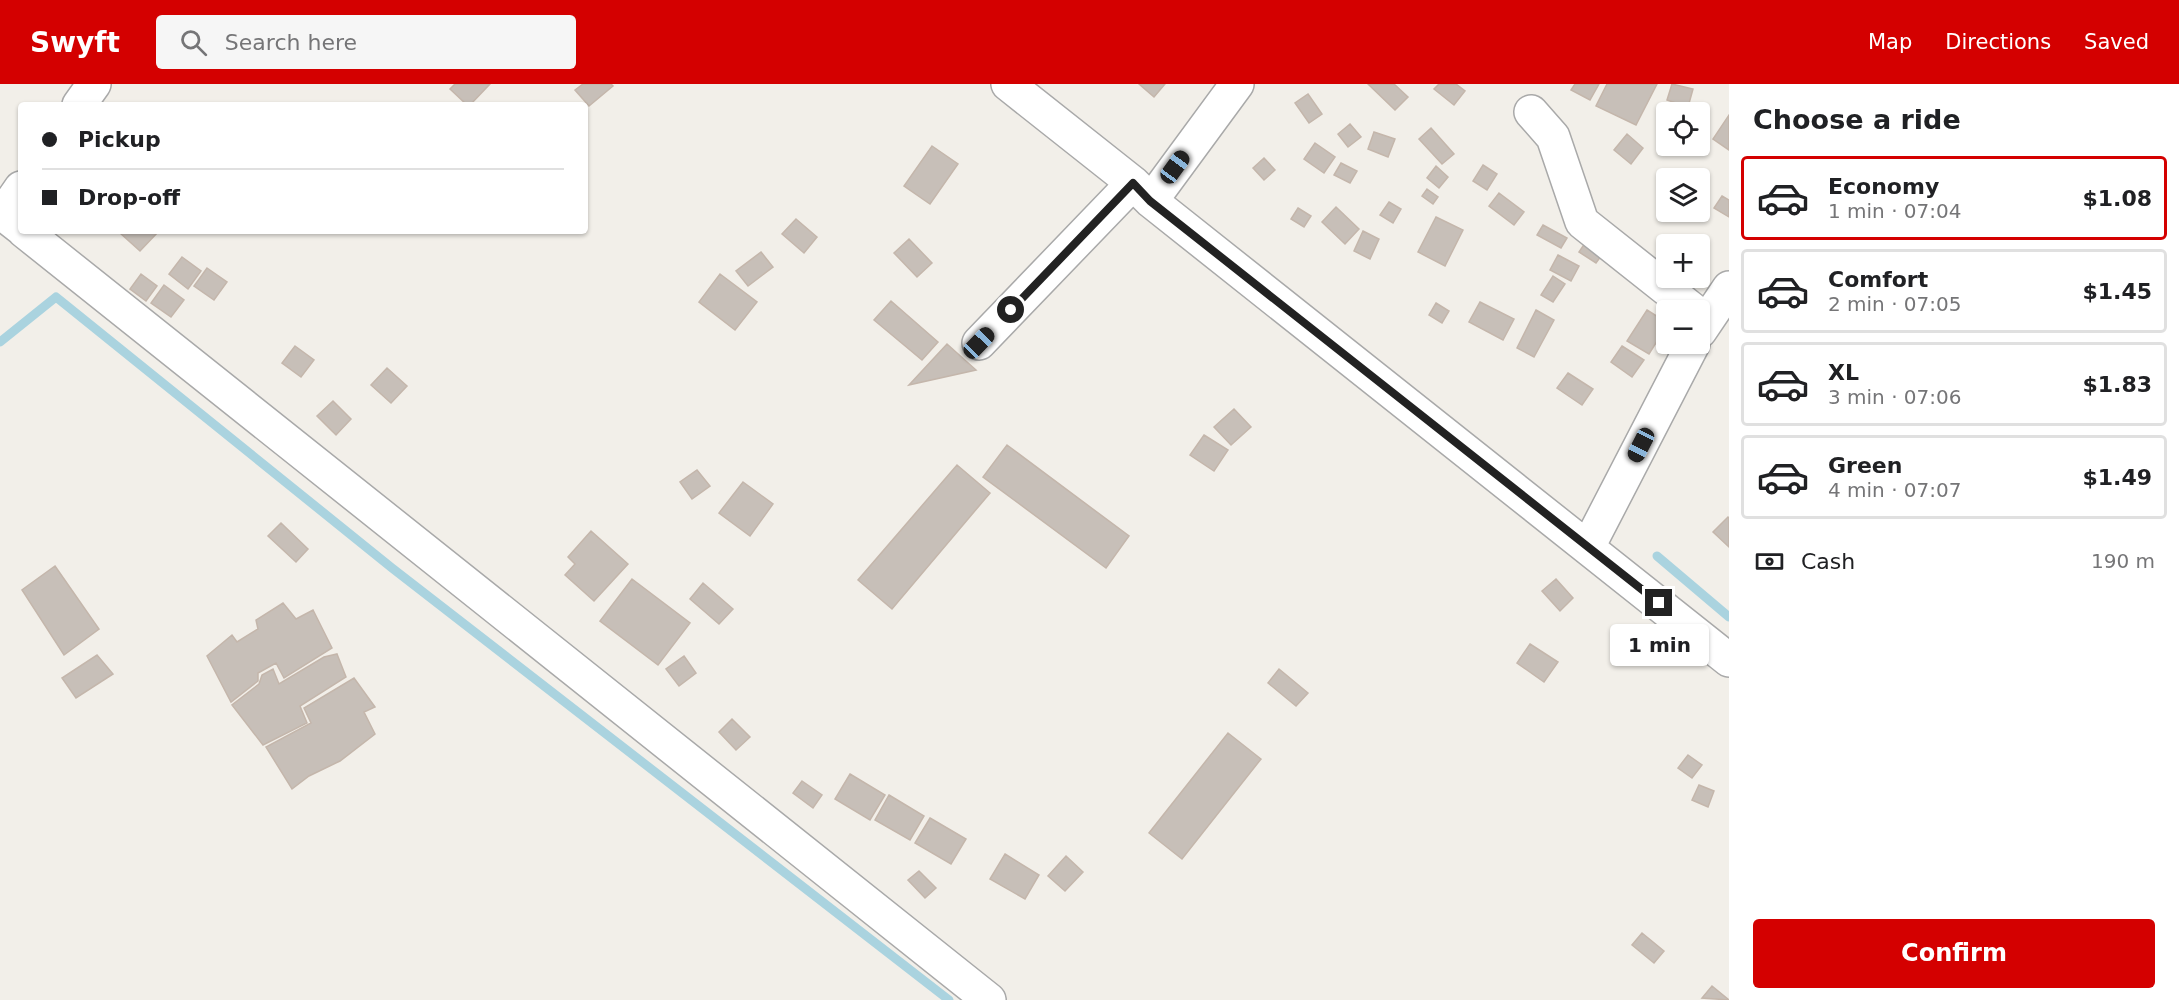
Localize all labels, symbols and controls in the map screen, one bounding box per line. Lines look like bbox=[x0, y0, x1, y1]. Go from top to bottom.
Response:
search box bbox=[156, 15, 576, 69]
text: Swyft bbox=[30, 26, 120, 59]
icon: search bbox=[177, 26, 210, 59]
text: Search here bbox=[225, 30, 357, 55]
text: Map bbox=[1868, 30, 1912, 54]
text: Directions bbox=[1945, 30, 2051, 54]
text: Saved bbox=[2084, 30, 2149, 54]
map controls bbox=[1656, 102, 1710, 354]
button: locate bbox=[1656, 102, 1710, 156]
text: Choose a ride bbox=[1753, 104, 1961, 135]
text: Pickup bbox=[78, 127, 161, 152]
car bbox=[1157, 147, 1193, 187]
button: layers bbox=[1656, 168, 1710, 222]
icon: car bbox=[1756, 171, 1810, 225]
text: Economy bbox=[1828, 174, 1939, 199]
text: Drop-off bbox=[78, 185, 180, 210]
text: $1.08 bbox=[2082, 186, 2152, 211]
text: 1 min · 07:04 bbox=[1828, 199, 1962, 223]
button: + bbox=[1656, 234, 1710, 288]
icon: car bbox=[1756, 264, 1810, 318]
text: Comfort bbox=[1828, 267, 1928, 292]
text: $1.45 bbox=[2082, 279, 2152, 304]
text: 2 min · 07:05 bbox=[1828, 292, 1962, 316]
route start bbox=[997, 296, 1024, 323]
button: − bbox=[1656, 300, 1710, 354]
car bbox=[960, 324, 998, 362]
icon: car bbox=[1756, 357, 1810, 411]
text: XL bbox=[1828, 360, 1859, 385]
text: $1.83 bbox=[2082, 372, 2152, 397]
text: 3 min · 07:06 bbox=[1828, 385, 1962, 409]
car bbox=[1625, 425, 1657, 465]
icon: car bbox=[1756, 450, 1810, 504]
text: Green bbox=[1828, 453, 1902, 478]
text: $1.49 bbox=[2082, 465, 2152, 490]
text: 4 min · 07:07 bbox=[1828, 478, 1962, 502]
icon: cash bbox=[1753, 545, 1786, 578]
text: Cash bbox=[1801, 549, 1855, 574]
text: 190 m bbox=[2091, 549, 2155, 573]
route end bbox=[1645, 589, 1672, 616]
callout: 1 min bbox=[1610, 624, 1708, 666]
text: 1 min bbox=[1628, 633, 1691, 657]
button: Confirm bbox=[1753, 919, 2155, 988]

